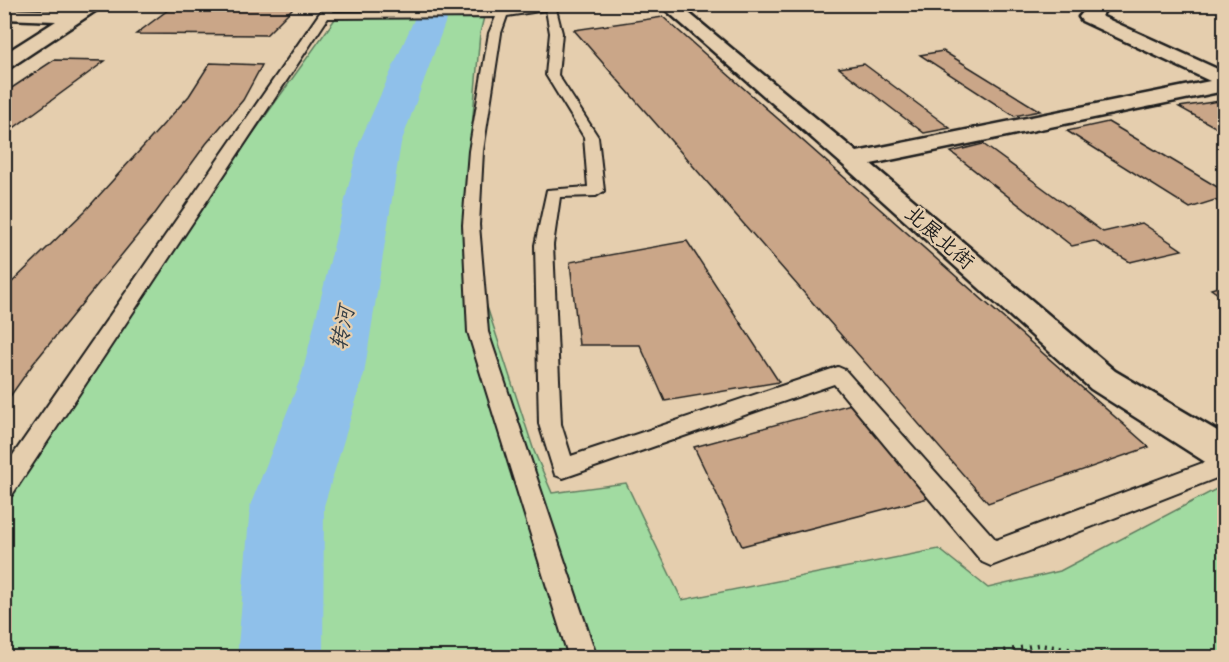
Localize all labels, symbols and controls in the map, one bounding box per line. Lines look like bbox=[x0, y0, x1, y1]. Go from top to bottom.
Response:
street label: 北展北街 bbox=[900, 200, 980, 274]
water label: 转河 bbox=[324, 301, 360, 352]

